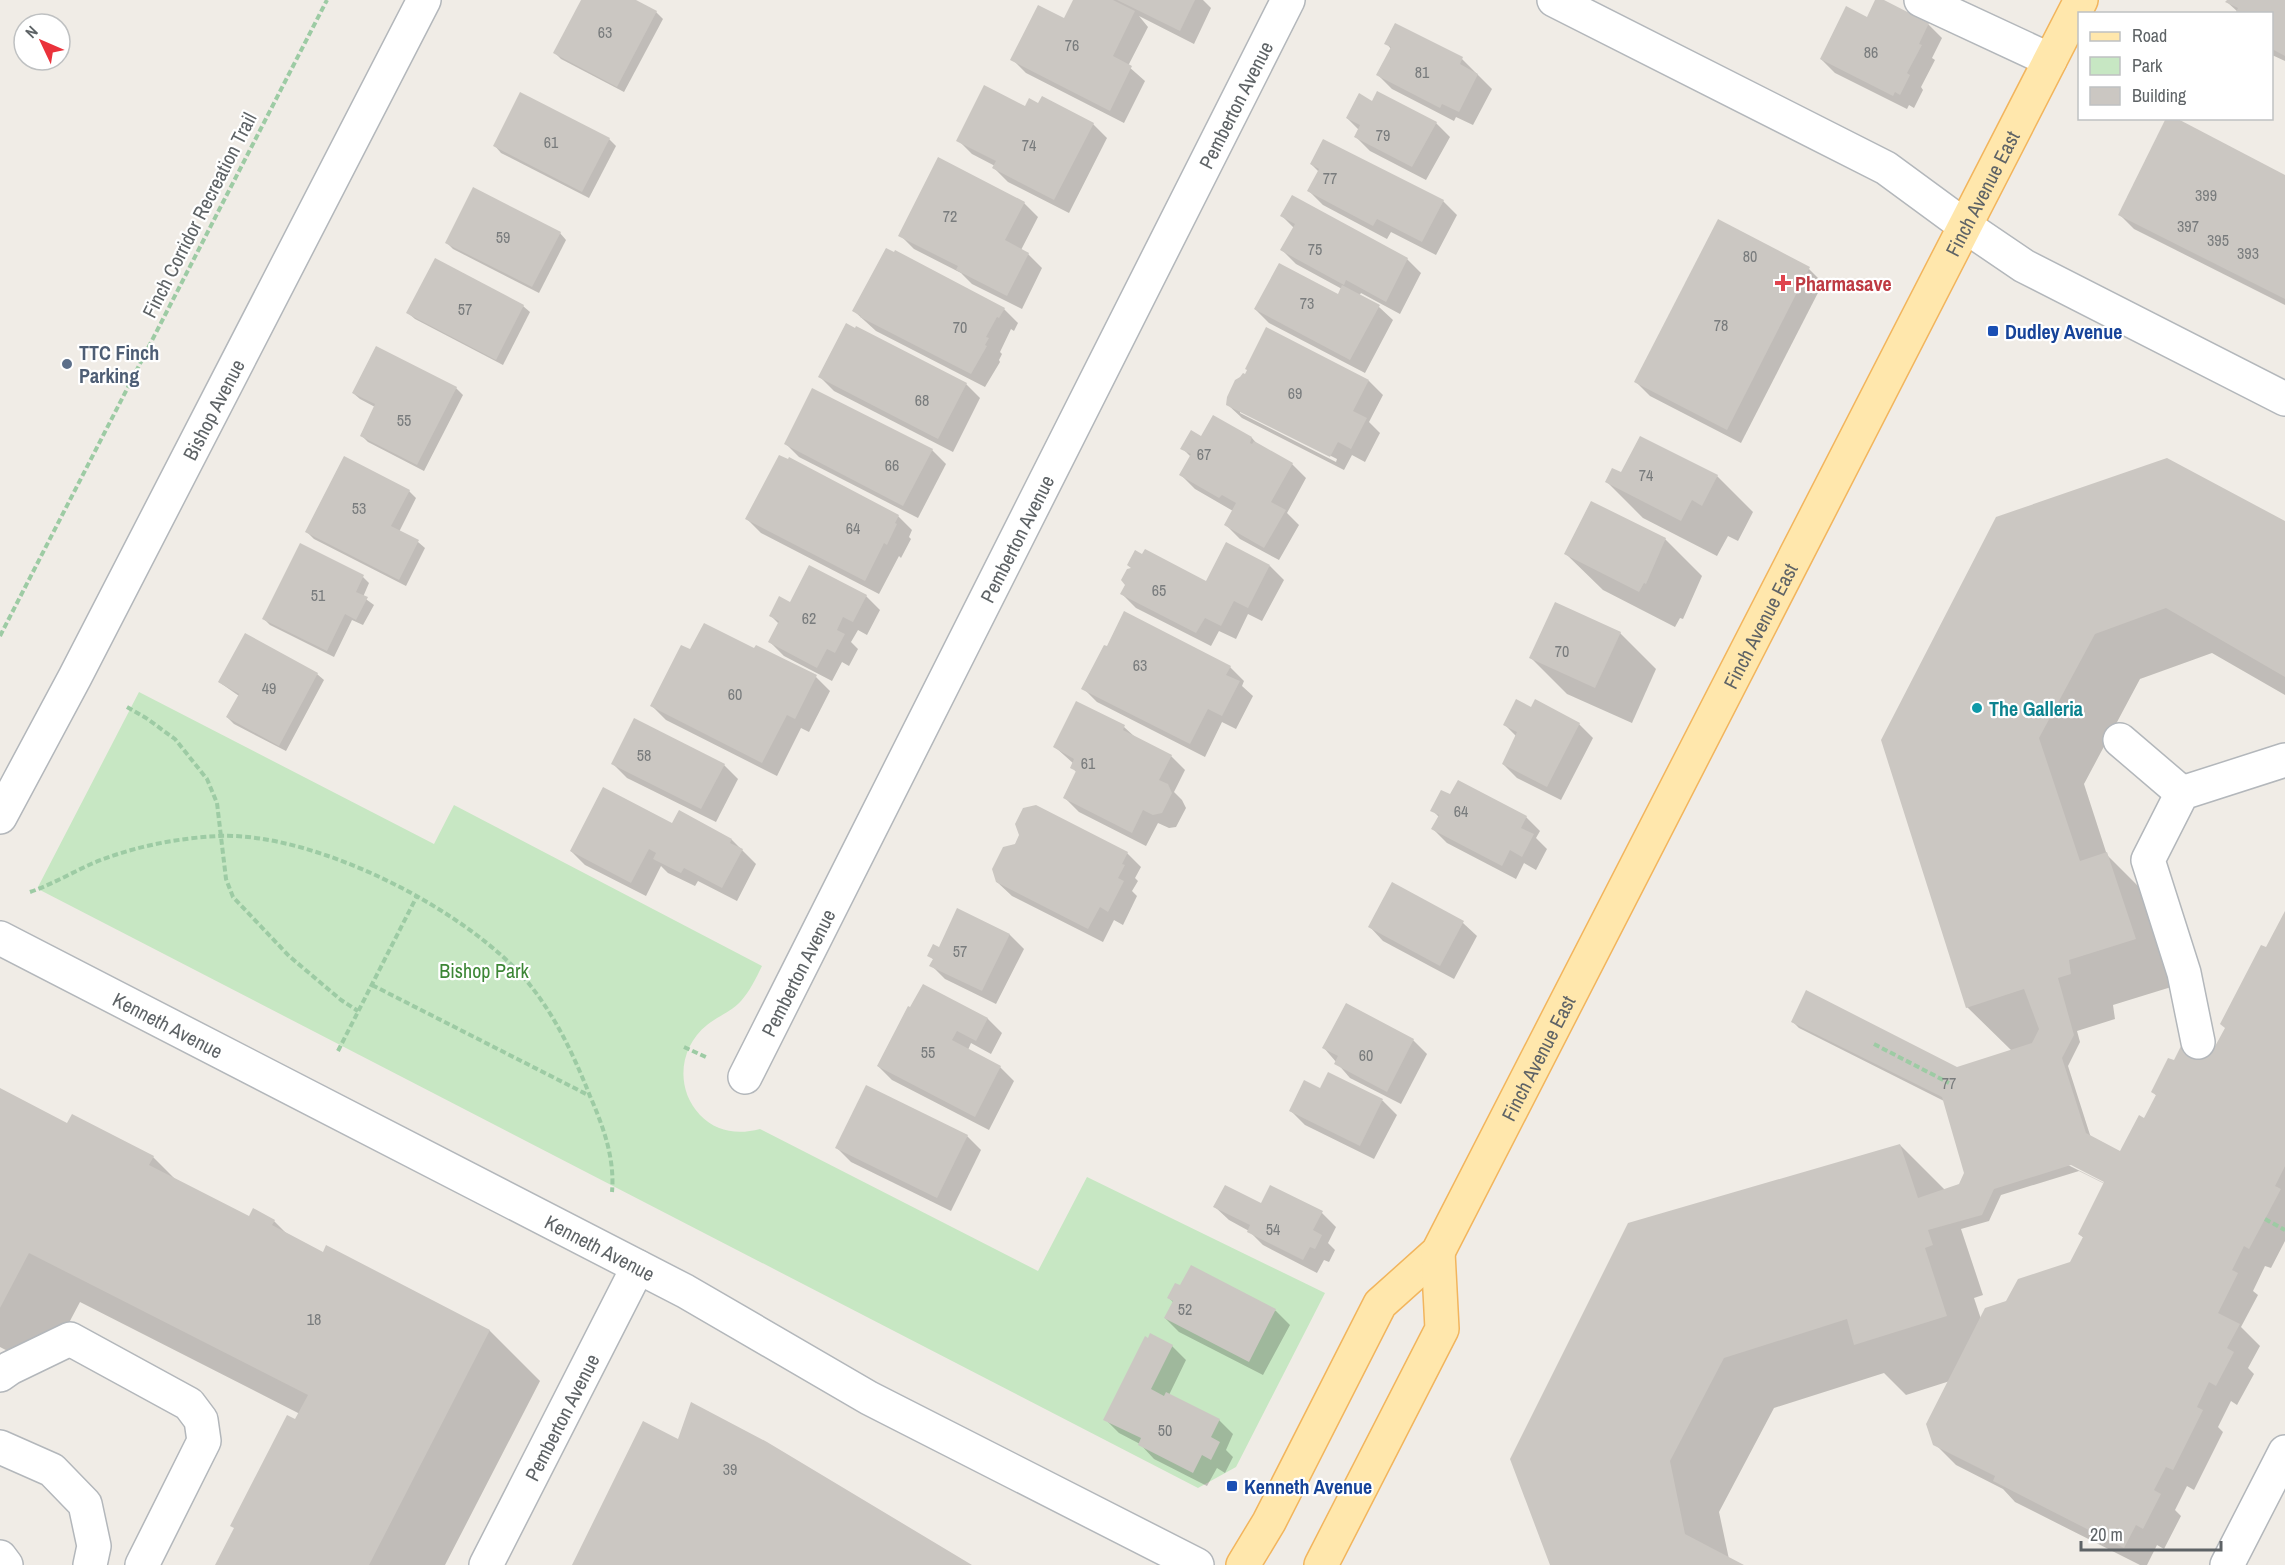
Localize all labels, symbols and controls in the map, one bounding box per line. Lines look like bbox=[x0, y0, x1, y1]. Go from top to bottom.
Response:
north arrow bbox=[12, 12, 72, 72]
legend bbox=[2078, 12, 2273, 120]
text: N bbox=[20, 21, 42, 43]
house number: 63 bbox=[598, 21, 612, 43]
text: Road bbox=[2132, 23, 2167, 48]
house number: 76 bbox=[1065, 34, 1079, 56]
street label: Pemberton Avenue bbox=[1192, 36, 1279, 173]
house number: 86 bbox=[1864, 41, 1878, 63]
text: Park bbox=[2132, 53, 2163, 78]
house number: 81 bbox=[1415, 61, 1430, 83]
text: Building bbox=[2132, 83, 2187, 108]
street label: Finch Corridor Recreation Trail bbox=[135, 108, 263, 322]
house number: 79 bbox=[1376, 124, 1390, 146]
street label: Finch Avenue East bbox=[1938, 126, 2025, 261]
house number: 61 bbox=[544, 131, 559, 153]
house number: 74 bbox=[1022, 134, 1036, 156]
house number: 77 bbox=[1323, 167, 1337, 189]
house number: 399 bbox=[2195, 184, 2217, 206]
house number: 72 bbox=[943, 205, 957, 227]
house number: 397 bbox=[2177, 215, 2199, 237]
house number: 59 bbox=[496, 226, 510, 248]
house number: 395 bbox=[2207, 229, 2229, 251]
house number: 75 bbox=[1308, 238, 1322, 260]
house number: 393 bbox=[2237, 242, 2259, 264]
house number: 80 bbox=[1743, 245, 1757, 267]
place label: Pharmasave bbox=[1795, 270, 1892, 297]
marker: Pharmasave bbox=[1776, 276, 1790, 290]
house number: 73 bbox=[1300, 292, 1314, 314]
house number: 57 bbox=[458, 298, 472, 320]
house number: 78 bbox=[1714, 314, 1728, 336]
house number: 70 bbox=[953, 316, 967, 338]
place label: Dudley Avenue bbox=[2005, 318, 2122, 345]
marker: Dudley Avenue bbox=[1986, 324, 2000, 338]
place label: TTC Finch Parking bbox=[79, 339, 159, 389]
street label: Bishop Avenue bbox=[176, 354, 250, 464]
marker: TTC Finch Parking bbox=[60, 357, 74, 371]
house number: 69 bbox=[1288, 382, 1302, 404]
house number: 68 bbox=[915, 389, 929, 411]
house number: 55 bbox=[397, 409, 411, 431]
house number: 67 bbox=[1197, 443, 1211, 465]
house number: 66 bbox=[885, 454, 899, 476]
house number: 74 bbox=[1639, 464, 1653, 486]
street label: Pemberton Avenue bbox=[973, 470, 1060, 607]
house number: 53 bbox=[352, 497, 366, 519]
house number: 64 bbox=[846, 517, 860, 539]
street label: Finch Avenue East bbox=[1716, 558, 1803, 693]
house number: 65 bbox=[1152, 579, 1166, 601]
house number: 51 bbox=[311, 584, 326, 606]
house number: 62 bbox=[802, 607, 816, 629]
house number: 70 bbox=[1555, 640, 1569, 662]
house number: 63 bbox=[1133, 654, 1147, 676]
house number: 49 bbox=[262, 677, 276, 699]
house number: 60 bbox=[728, 683, 742, 705]
place label: The Galleria bbox=[1989, 695, 2083, 722]
marker: The Galleria bbox=[1970, 701, 1984, 715]
house number: 58 bbox=[637, 744, 651, 766]
house number: 61 bbox=[1081, 752, 1096, 774]
house number: 64 bbox=[1454, 800, 1468, 822]
street label: Pemberton Avenue bbox=[754, 904, 841, 1041]
house number: 57 bbox=[953, 940, 967, 962]
park label: Bishop Park bbox=[439, 957, 529, 984]
street label: Kenneth Avenue bbox=[108, 985, 228, 1064]
street label: Finch Avenue East bbox=[1494, 990, 1581, 1125]
house number: 55 bbox=[921, 1041, 935, 1063]
house number: 60 bbox=[1359, 1044, 1373, 1066]
house number: 77 bbox=[1942, 1072, 1956, 1094]
street label: Kenneth Avenue bbox=[540, 1208, 660, 1287]
house number: 54 bbox=[1266, 1218, 1280, 1240]
house number: 52 bbox=[1178, 1298, 1192, 1320]
house number: 18 bbox=[307, 1308, 321, 1330]
street label: Pemberton Avenue bbox=[518, 1349, 605, 1485]
house number: 50 bbox=[1158, 1419, 1172, 1441]
house number: 39 bbox=[723, 1458, 737, 1480]
place label: Kenneth Avenue bbox=[1244, 1473, 1372, 1500]
marker: Kenneth Avenue bbox=[1225, 1479, 1239, 1493]
scale bar bbox=[2081, 1514, 2220, 1552]
text: 20 m bbox=[2090, 1522, 2123, 1547]

